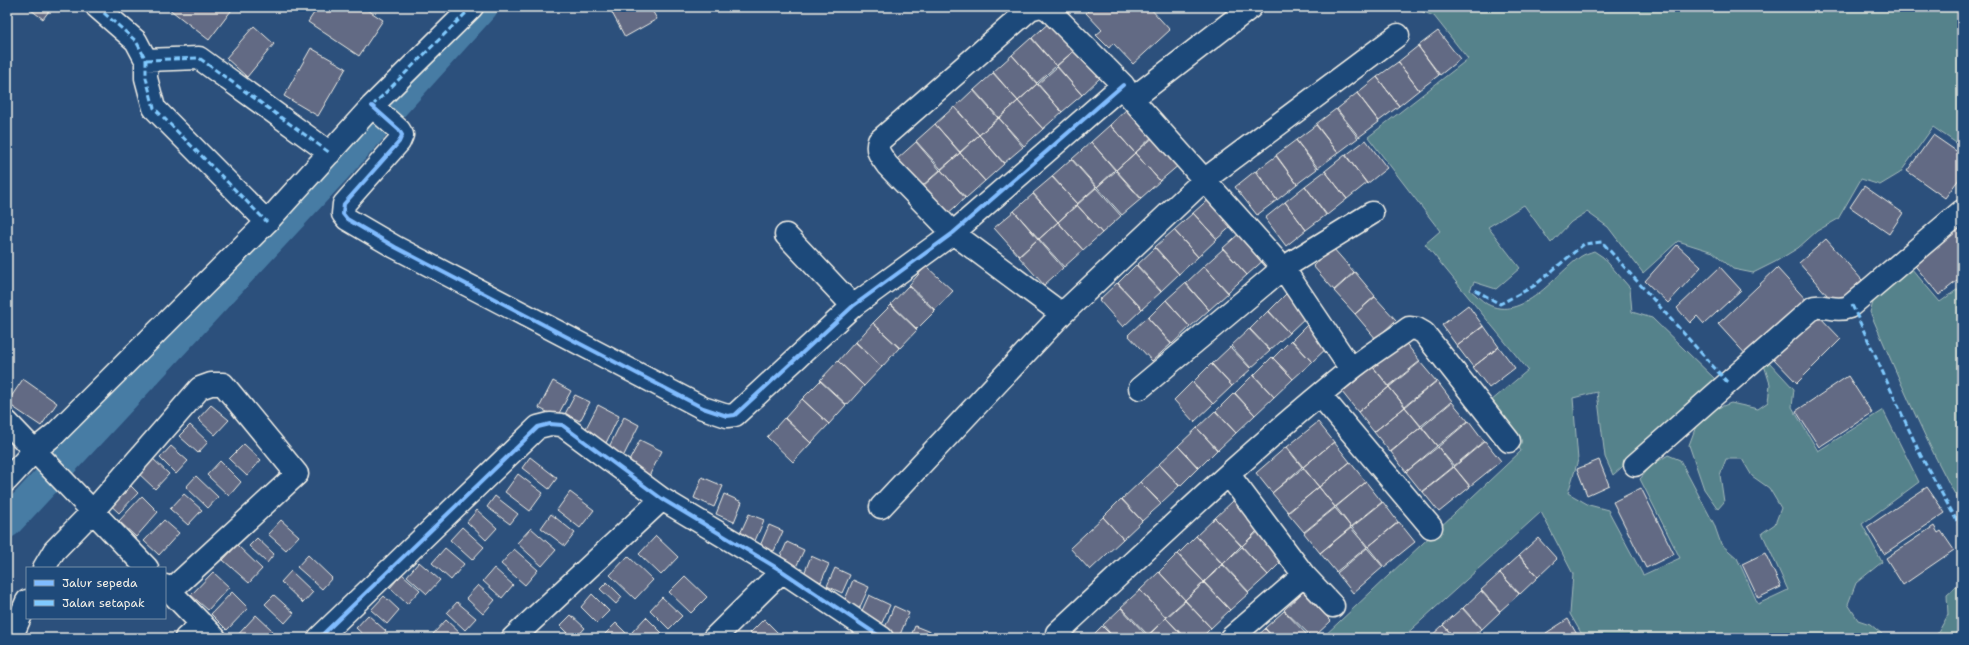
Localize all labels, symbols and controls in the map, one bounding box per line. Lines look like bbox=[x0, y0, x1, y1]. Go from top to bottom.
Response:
legend bbox=[26, 567, 166, 619]
text: Jalur sepeda bbox=[62, 575, 138, 591]
text: Jalan setapak bbox=[62, 595, 145, 611]

